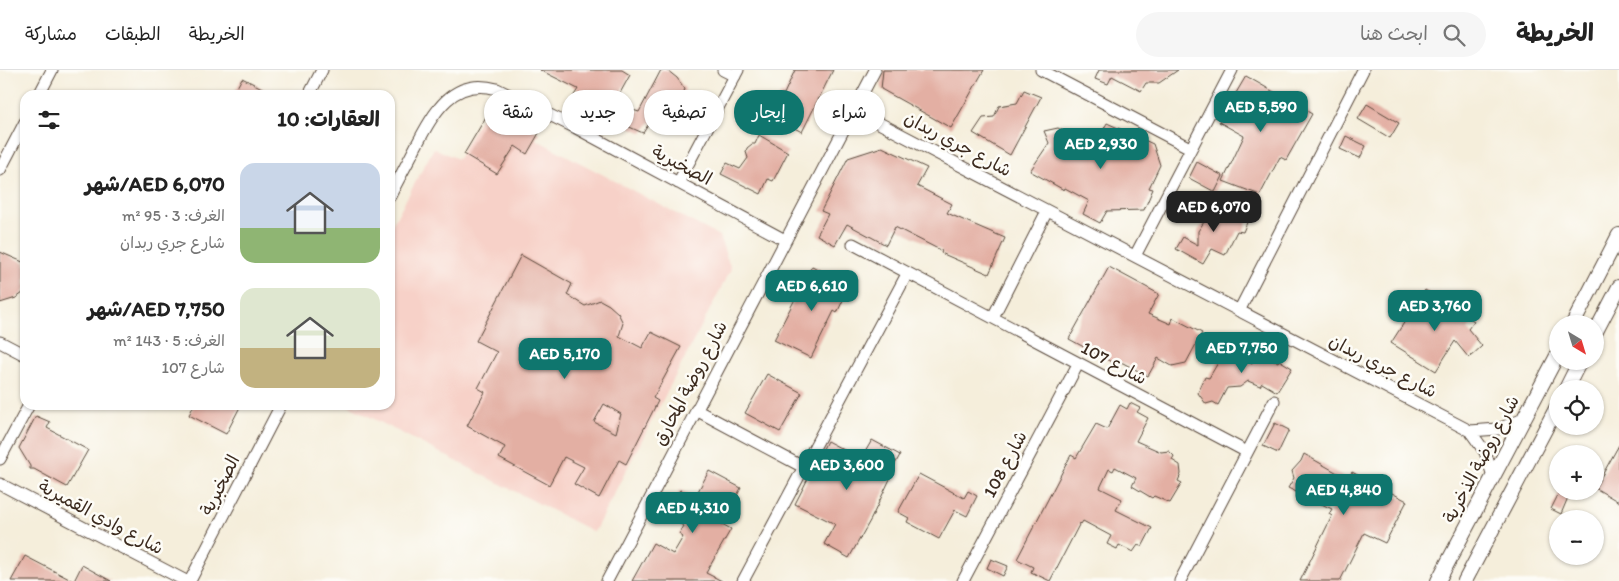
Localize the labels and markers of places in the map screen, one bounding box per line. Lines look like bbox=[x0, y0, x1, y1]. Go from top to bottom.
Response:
pin: AED 5,590 bbox=[1204, 90, 1318, 133]
pin: AED 2,930 bbox=[1044, 128, 1158, 170]
pin: AED 6,070 bbox=[1157, 190, 1271, 233]
pin: AED 6,610 bbox=[755, 270, 869, 312]
pin: AED 3,760 bbox=[1378, 290, 1492, 332]
pin: AED 7,750 bbox=[1185, 332, 1299, 374]
pin: AED 5,170 bbox=[508, 338, 622, 380]
pin: AED 3,600 bbox=[790, 448, 904, 491]
pin: AED 4,840 bbox=[1287, 474, 1401, 516]
pin: AED 4,310 bbox=[636, 492, 750, 534]

